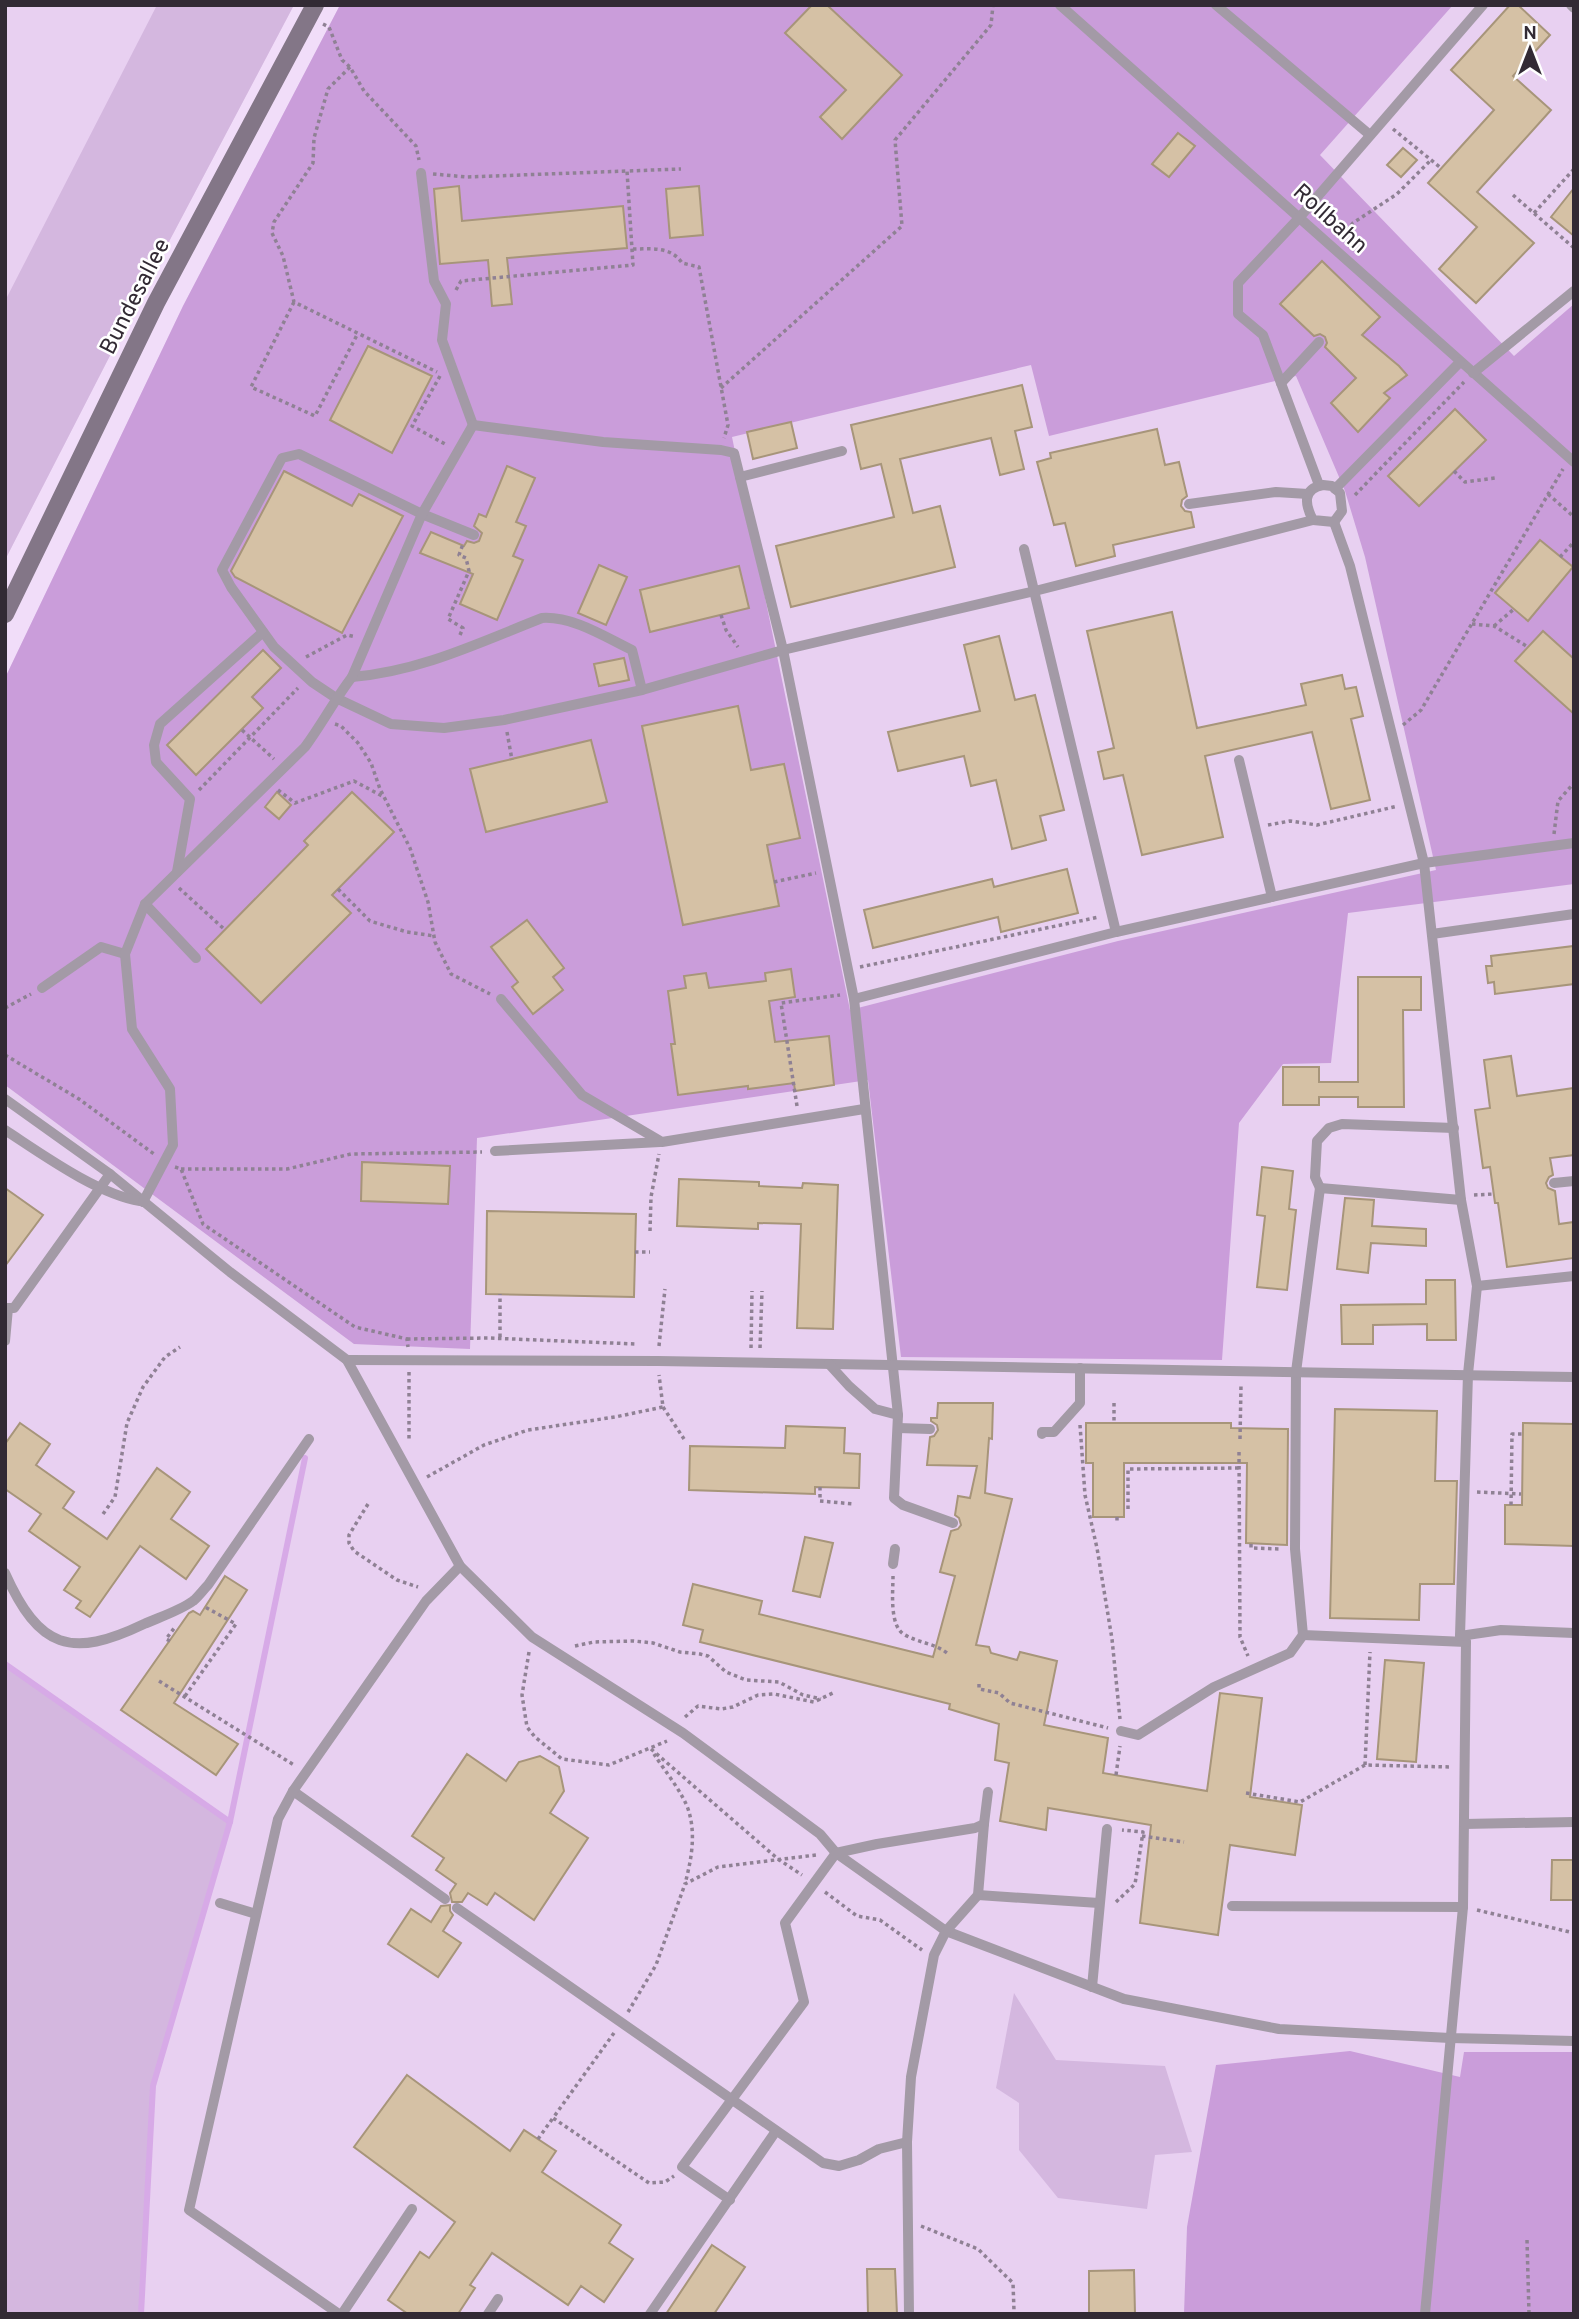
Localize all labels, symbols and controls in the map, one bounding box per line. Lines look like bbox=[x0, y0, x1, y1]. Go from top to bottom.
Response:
north arrow bbox=[1495, 14, 1565, 84]
text: N bbox=[1523, 22, 1537, 46]
street label: Rollbahn bbox=[1286, 179, 1373, 261]
street label: Bundesallee bbox=[95, 234, 178, 360]

